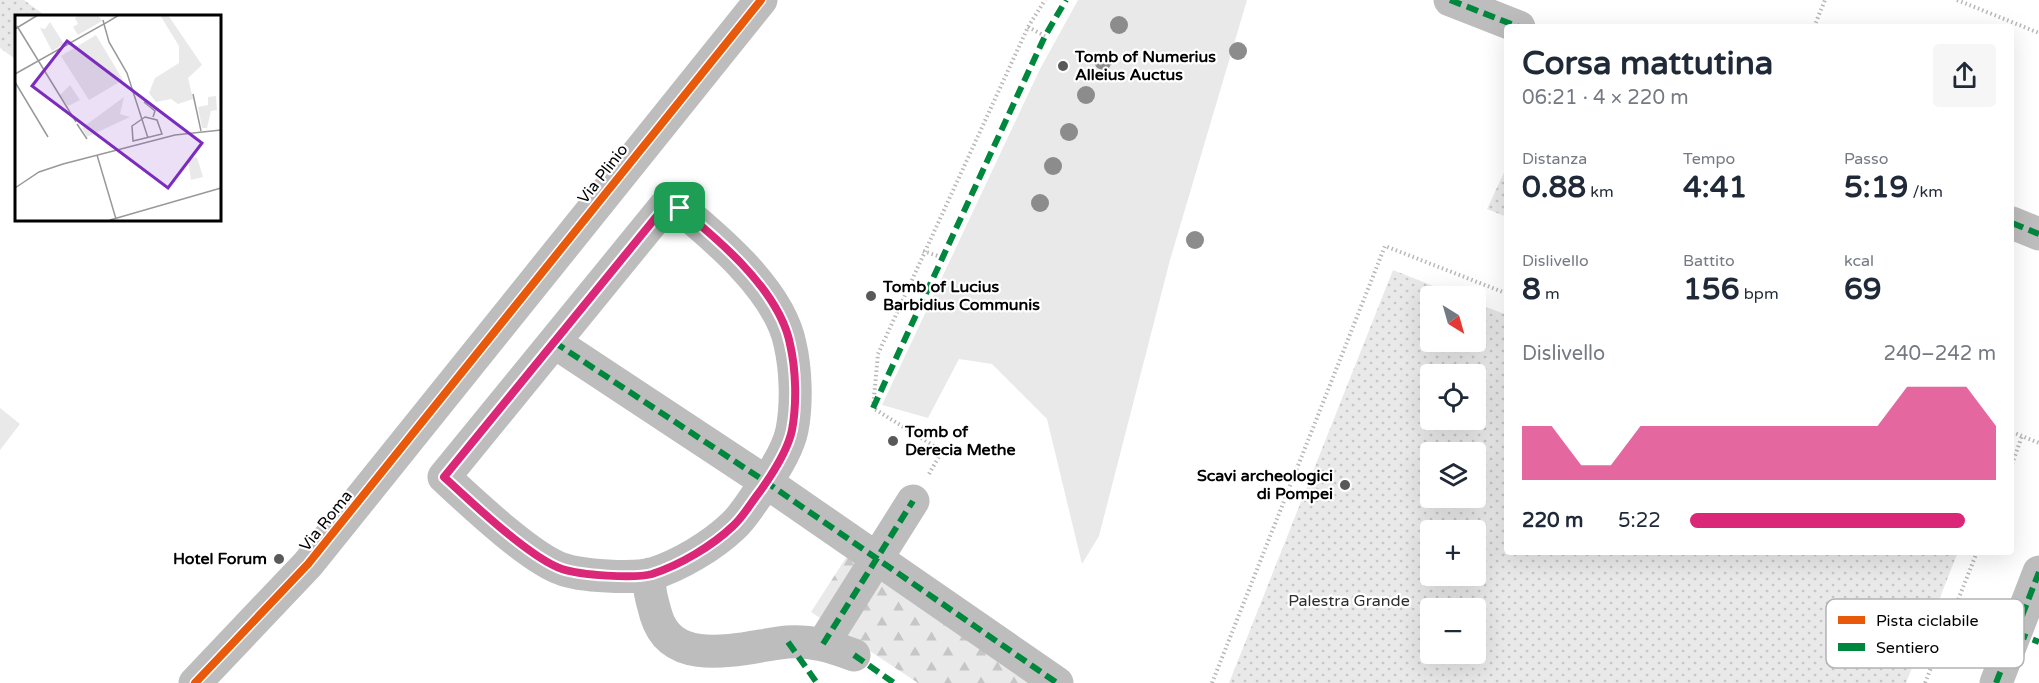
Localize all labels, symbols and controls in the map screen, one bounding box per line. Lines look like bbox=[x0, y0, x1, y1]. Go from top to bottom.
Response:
inset map bbox=[15, 15, 220, 220]
text: Corsa mattutina bbox=[1522, 44, 1773, 83]
button: share bbox=[1933, 44, 1996, 107]
place label: Tomb of Numerius Alleius Auctus bbox=[1074, 47, 1216, 85]
marker: Tomb of Numerius Alleius Auctus bbox=[1056, 59, 1070, 73]
text: 06:21 · 4 × 220 m bbox=[1522, 86, 1689, 110]
street label: Via Plinio bbox=[574, 140, 632, 208]
text: Distanza bbox=[1522, 149, 1587, 169]
text: Tempo bbox=[1683, 149, 1735, 169]
text: Passo bbox=[1844, 149, 1888, 169]
text: 0.88 bbox=[1522, 169, 1586, 206]
text: 4:41 bbox=[1683, 169, 1747, 206]
text: 5:19 bbox=[1844, 169, 1908, 206]
pin bbox=[654, 182, 705, 233]
text: km bbox=[1586, 182, 1614, 202]
text: /km bbox=[1908, 182, 1943, 202]
icon: arrive bbox=[663, 191, 696, 224]
text: Dislivello bbox=[1522, 251, 1589, 271]
text: Battito bbox=[1683, 251, 1735, 271]
text: kcal bbox=[1844, 251, 1874, 271]
text: 8 bbox=[1522, 271, 1541, 308]
text: 156 bbox=[1683, 271, 1740, 308]
text: 69 bbox=[1844, 271, 1882, 308]
place label: Tomb of Lucius Barbidius Communis bbox=[882, 277, 1040, 315]
text: m bbox=[1541, 284, 1560, 304]
text: bpm bbox=[1740, 284, 1779, 304]
north arrow bbox=[1420, 286, 1486, 352]
map controls bbox=[1420, 286, 1486, 664]
marker: Tomb of Lucius Barbidius Communis bbox=[864, 289, 878, 303]
text: Dislivello bbox=[1522, 342, 1605, 366]
text: 240–242 m bbox=[1883, 342, 1996, 366]
button: locate bbox=[1420, 364, 1486, 430]
place label: Tomb of Derecia Methe bbox=[904, 422, 1016, 460]
marker: Tomb of Derecia Methe bbox=[886, 434, 900, 448]
button: layers bbox=[1420, 442, 1486, 508]
place label: Scavi archeologici di Pompei bbox=[1197, 466, 1333, 504]
marker: Scavi archeologici di Pompei bbox=[1338, 478, 1352, 492]
street label: Via Roma bbox=[295, 486, 357, 556]
text: 220 m bbox=[1522, 509, 1583, 533]
text: 5:22 bbox=[1618, 509, 1661, 533]
button: + bbox=[1420, 520, 1486, 586]
place label: Hotel Forum bbox=[173, 549, 267, 569]
marker: Hotel Forum bbox=[272, 552, 286, 566]
park label: Palestra Grande bbox=[1288, 591, 1410, 611]
button: − bbox=[1420, 598, 1486, 664]
legend bbox=[1826, 599, 2024, 668]
text: Pista ciclabile bbox=[1876, 611, 1979, 631]
text: Sentiero bbox=[1876, 638, 1939, 658]

